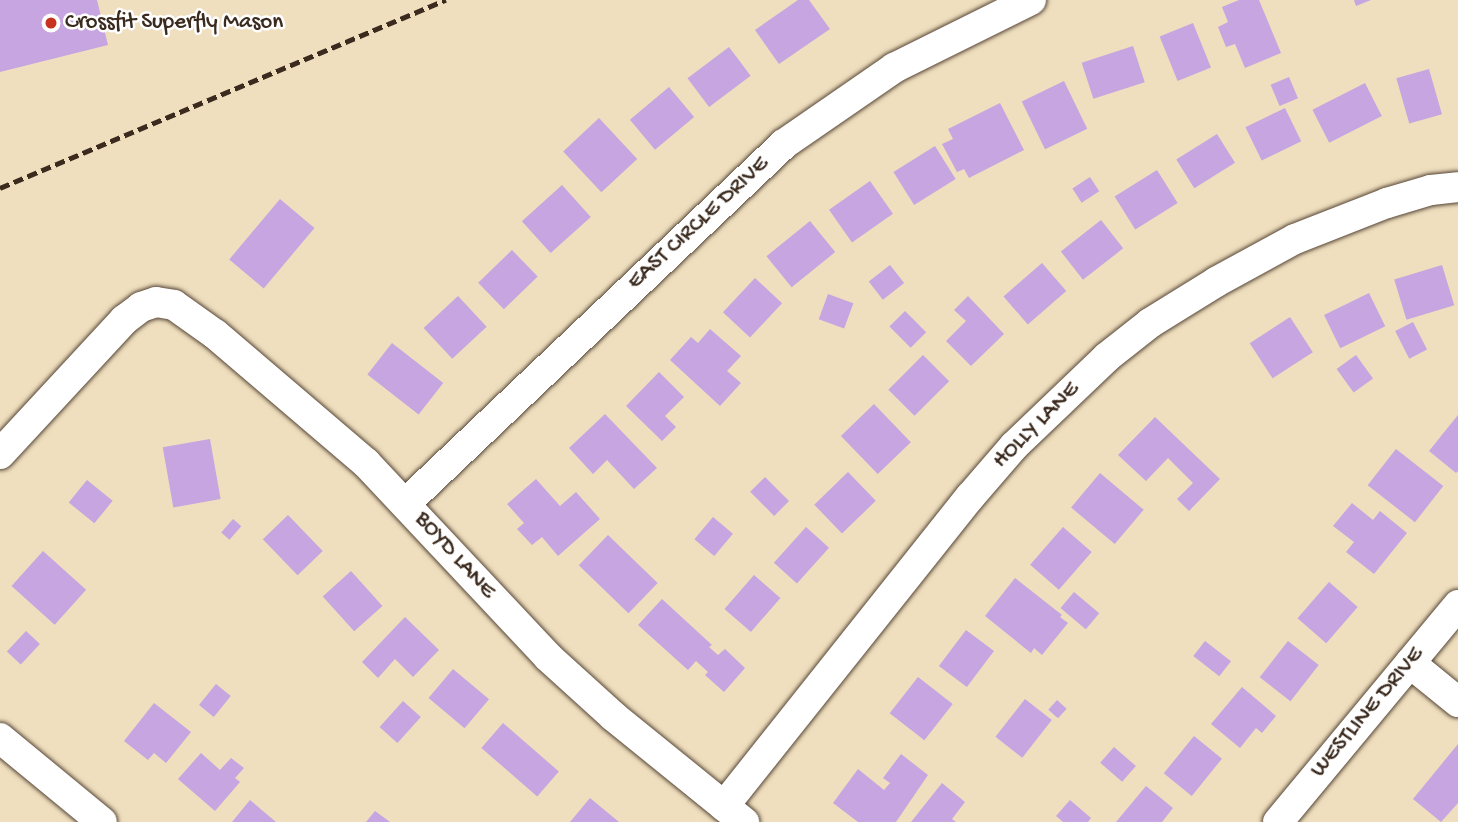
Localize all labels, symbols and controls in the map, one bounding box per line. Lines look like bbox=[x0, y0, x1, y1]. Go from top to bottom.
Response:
place label: Crossfit Superfly Mason bbox=[65, 9, 283, 37]
marker: Crossfit Superfly Mason bbox=[43, 15, 59, 31]
street label: EAST CIRCLE DRIVE bbox=[623, 151, 775, 297]
street label: HOLLY LANE bbox=[988, 377, 1086, 475]
street label: BOYD LANE bbox=[408, 507, 500, 605]
street label: WESTLINE DRIVE bbox=[1305, 642, 1431, 784]

